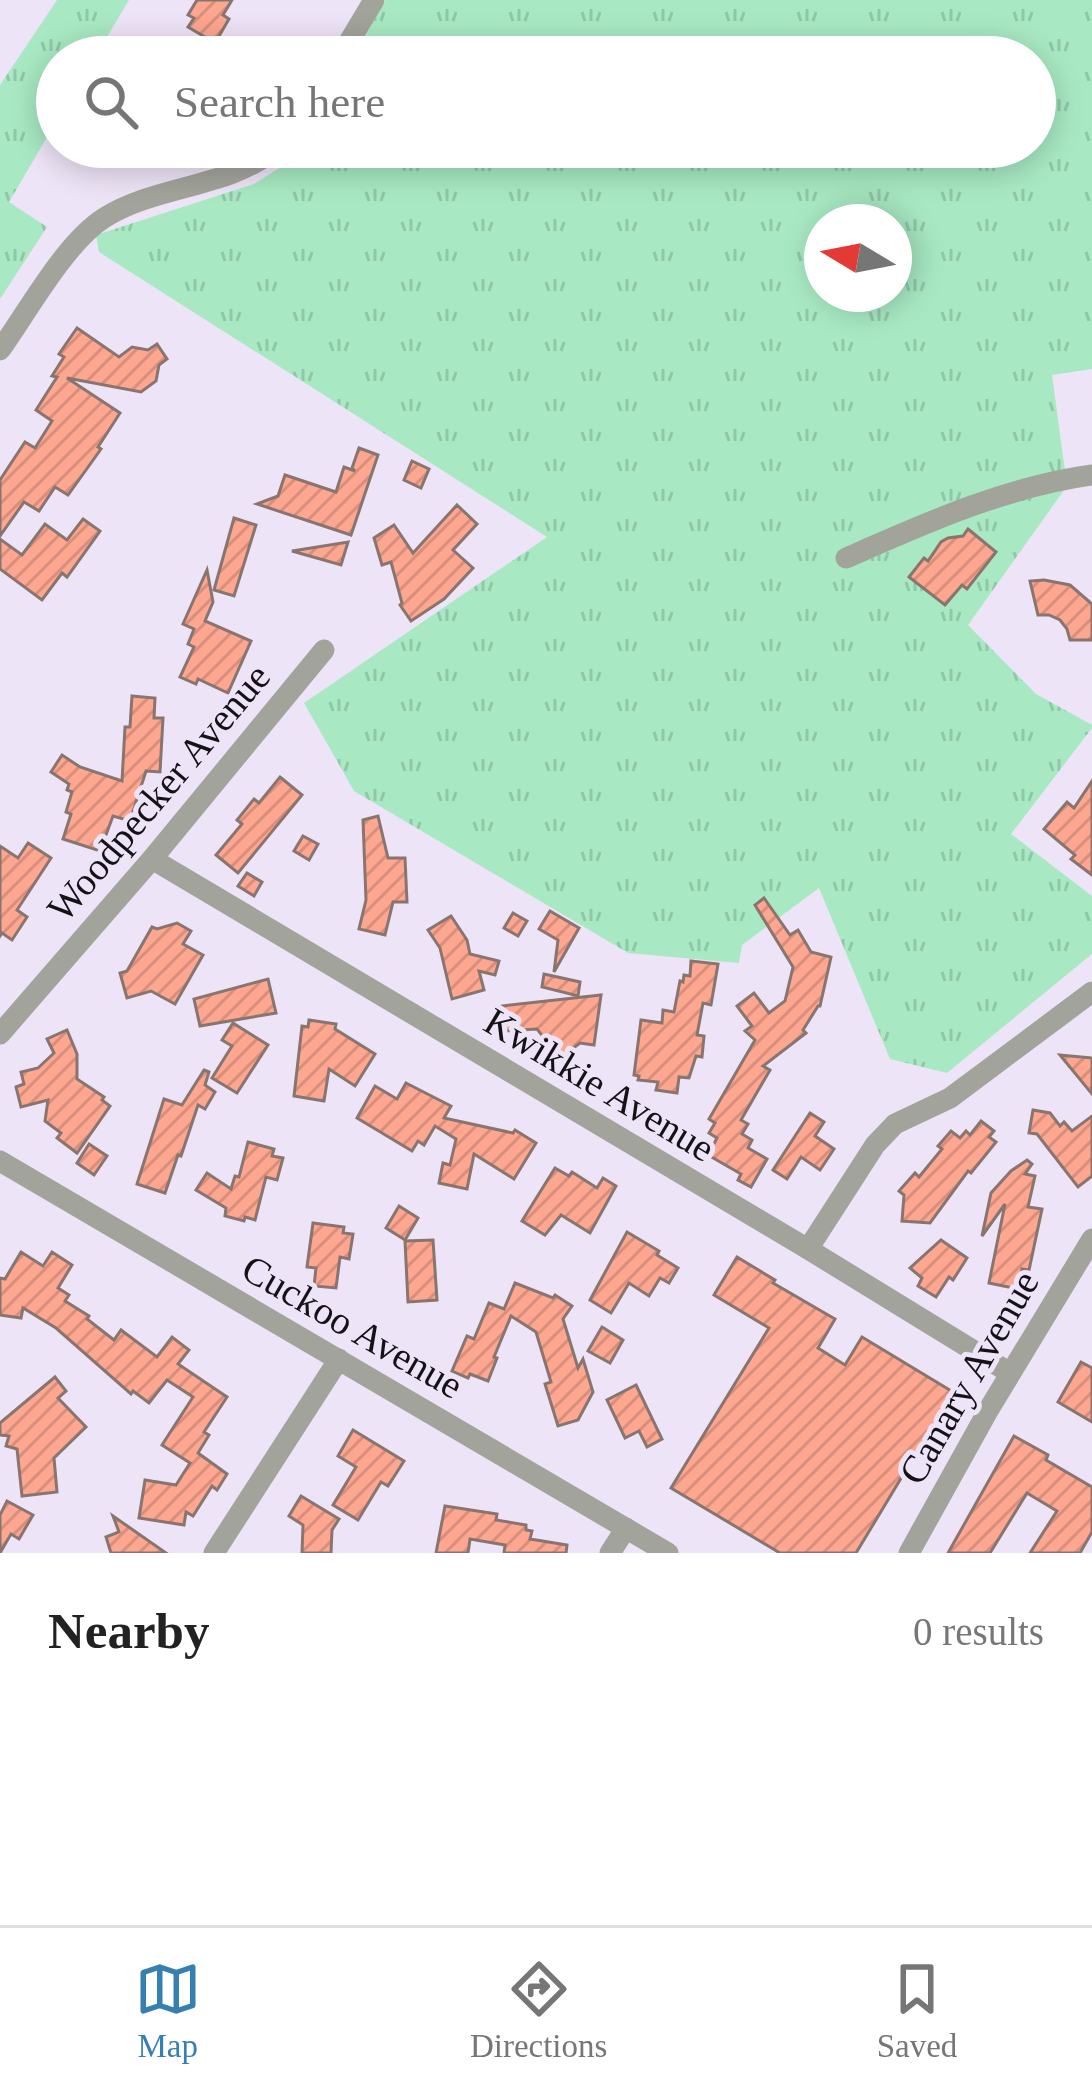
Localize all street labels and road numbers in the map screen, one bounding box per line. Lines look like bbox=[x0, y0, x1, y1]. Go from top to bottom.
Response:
street label: Woodpecker Avenue bbox=[38, 655, 279, 930]
street label: Kwikkie Avenue bbox=[477, 999, 722, 1170]
street label: Cuckoo Avenue bbox=[235, 1246, 471, 1407]
street label: Canary Avenue bbox=[890, 1263, 1048, 1492]

